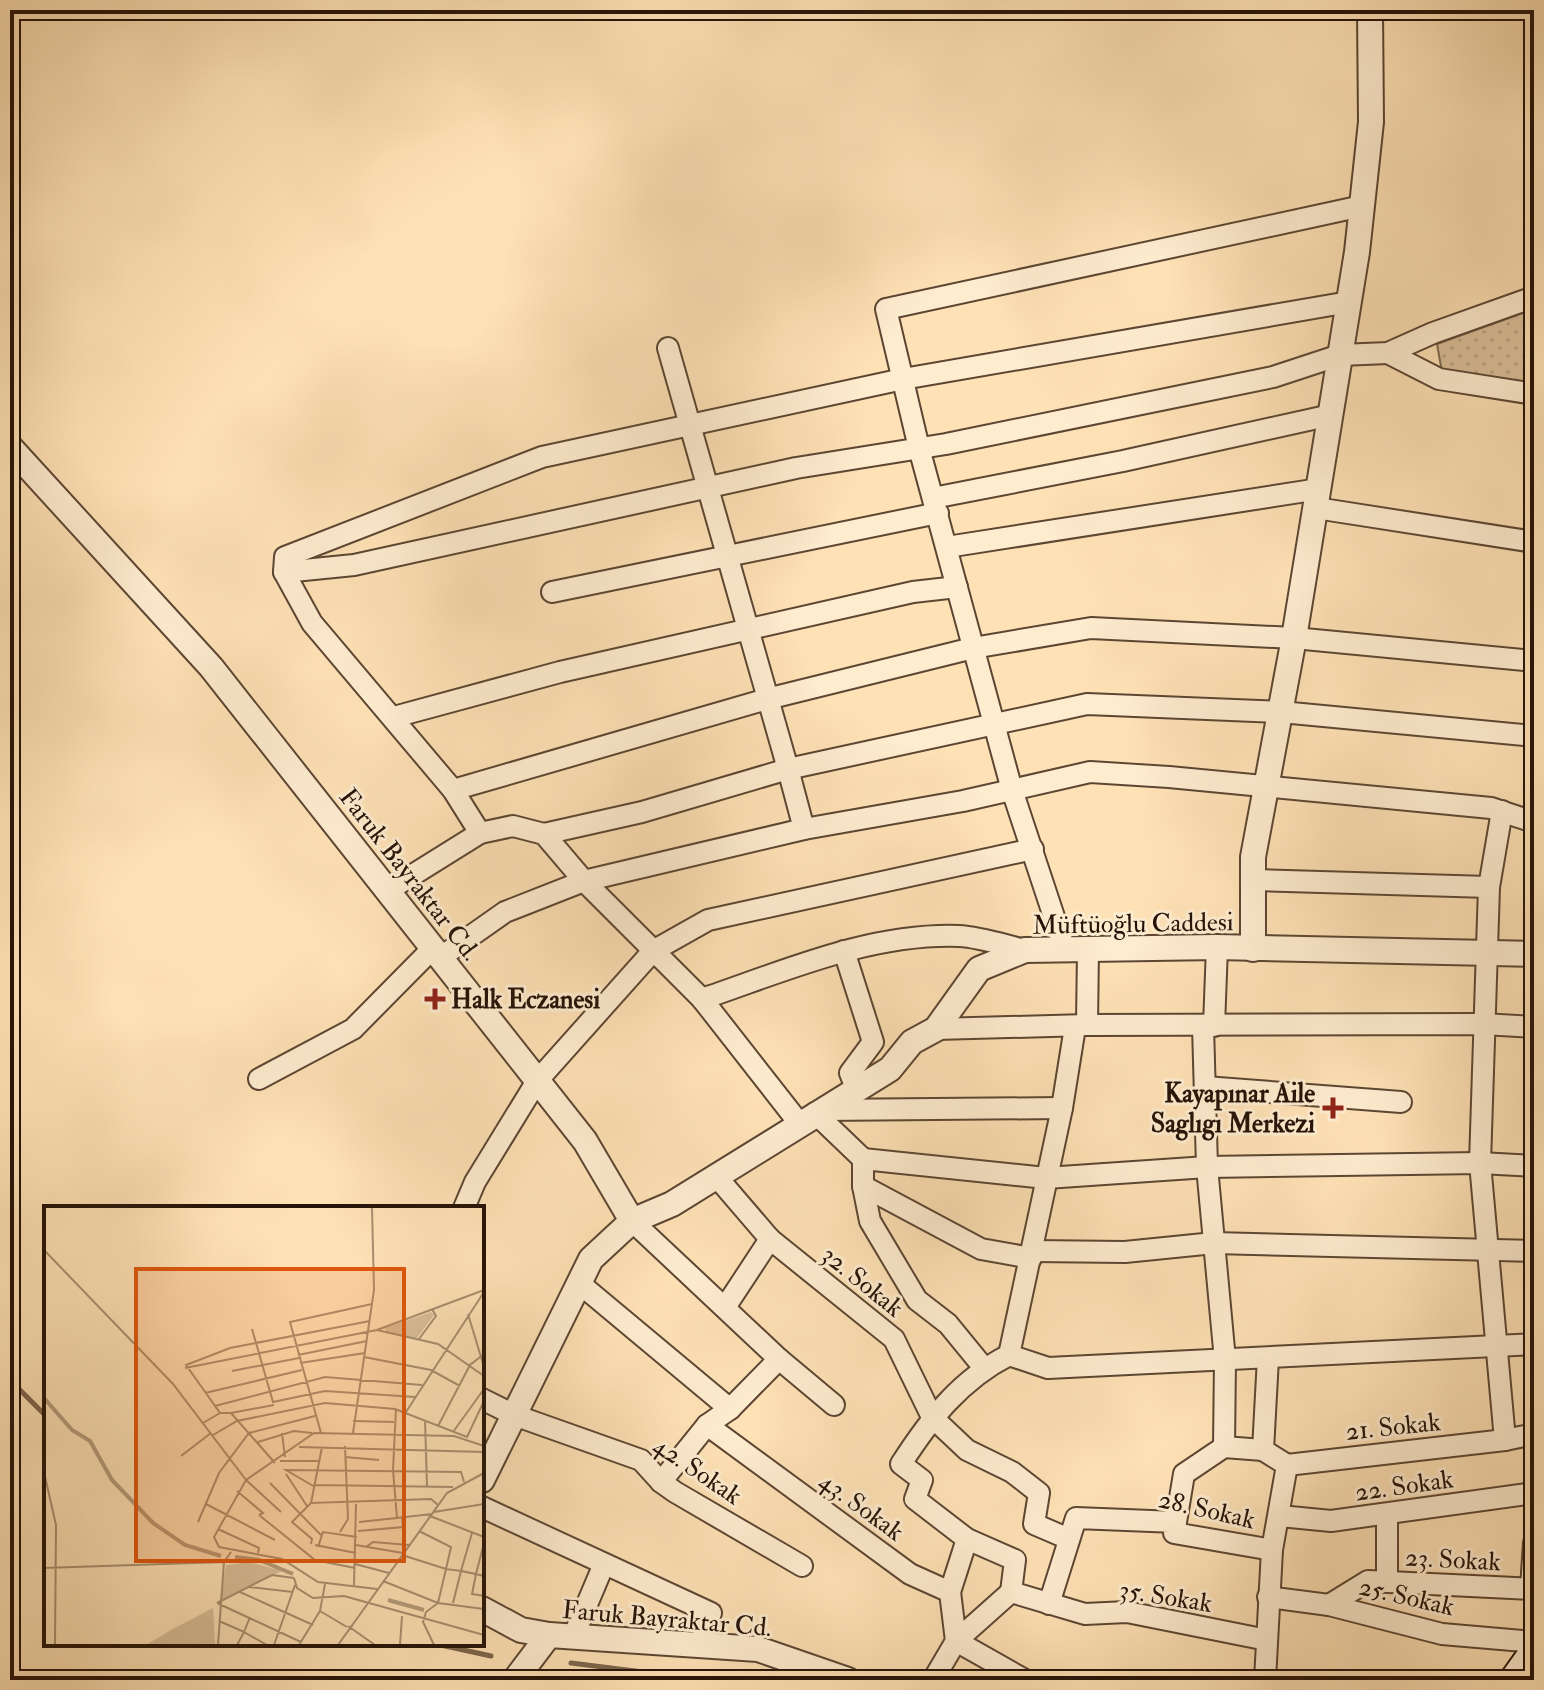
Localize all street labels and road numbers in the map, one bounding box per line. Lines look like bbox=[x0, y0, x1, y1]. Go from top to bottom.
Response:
street label: Faruk Bayraktar Cd. bbox=[332, 782, 486, 967]
street label: Müftüoğlu Caddesi bbox=[1032, 906, 1234, 942]
street label: 32. Sokak bbox=[815, 1239, 910, 1325]
street label: 21. Sokak bbox=[1344, 1406, 1443, 1448]
street label: 42. Sokak bbox=[647, 1430, 748, 1512]
street label: 22. Sokak bbox=[1353, 1463, 1456, 1509]
street label: 43. Sokak bbox=[813, 1465, 910, 1549]
street label: 28. Sokak bbox=[1155, 1483, 1259, 1537]
street label: 23. Sokak bbox=[1404, 1542, 1502, 1579]
street label: 25. Sokak bbox=[1356, 1570, 1458, 1624]
street label: 35. Sokak bbox=[1117, 1574, 1215, 1620]
street label: Faruk Bayraktar Cd. bbox=[561, 1594, 773, 1644]

